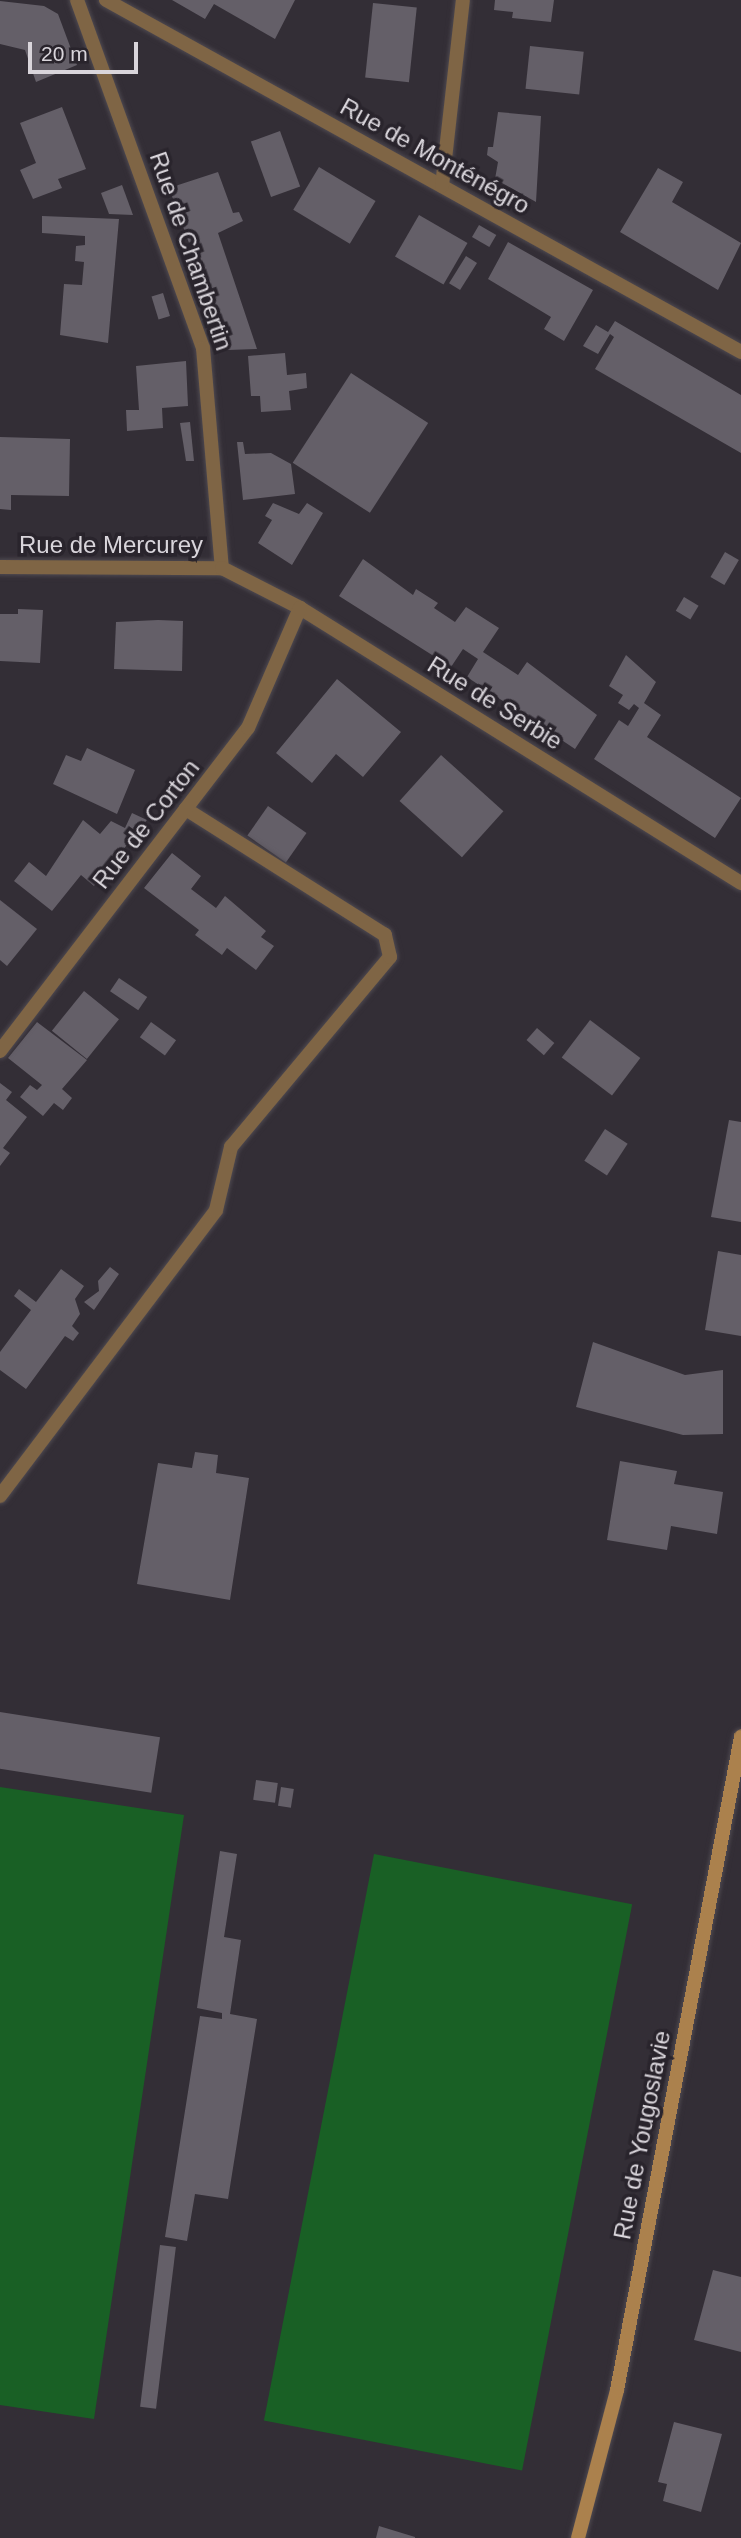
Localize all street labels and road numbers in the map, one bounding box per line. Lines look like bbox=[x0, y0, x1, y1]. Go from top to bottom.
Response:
street label: Rue de Monténégro bbox=[335, 92, 535, 220]
street label: Rue de Chambertin bbox=[144, 148, 238, 354]
street label: Rue de Mercurey bbox=[19, 531, 203, 559]
street label: Rue de Serbie bbox=[422, 650, 568, 756]
street label: Rue de Corton bbox=[87, 754, 205, 894]
street label: Rue de Yougoslavie bbox=[608, 2028, 676, 2242]

